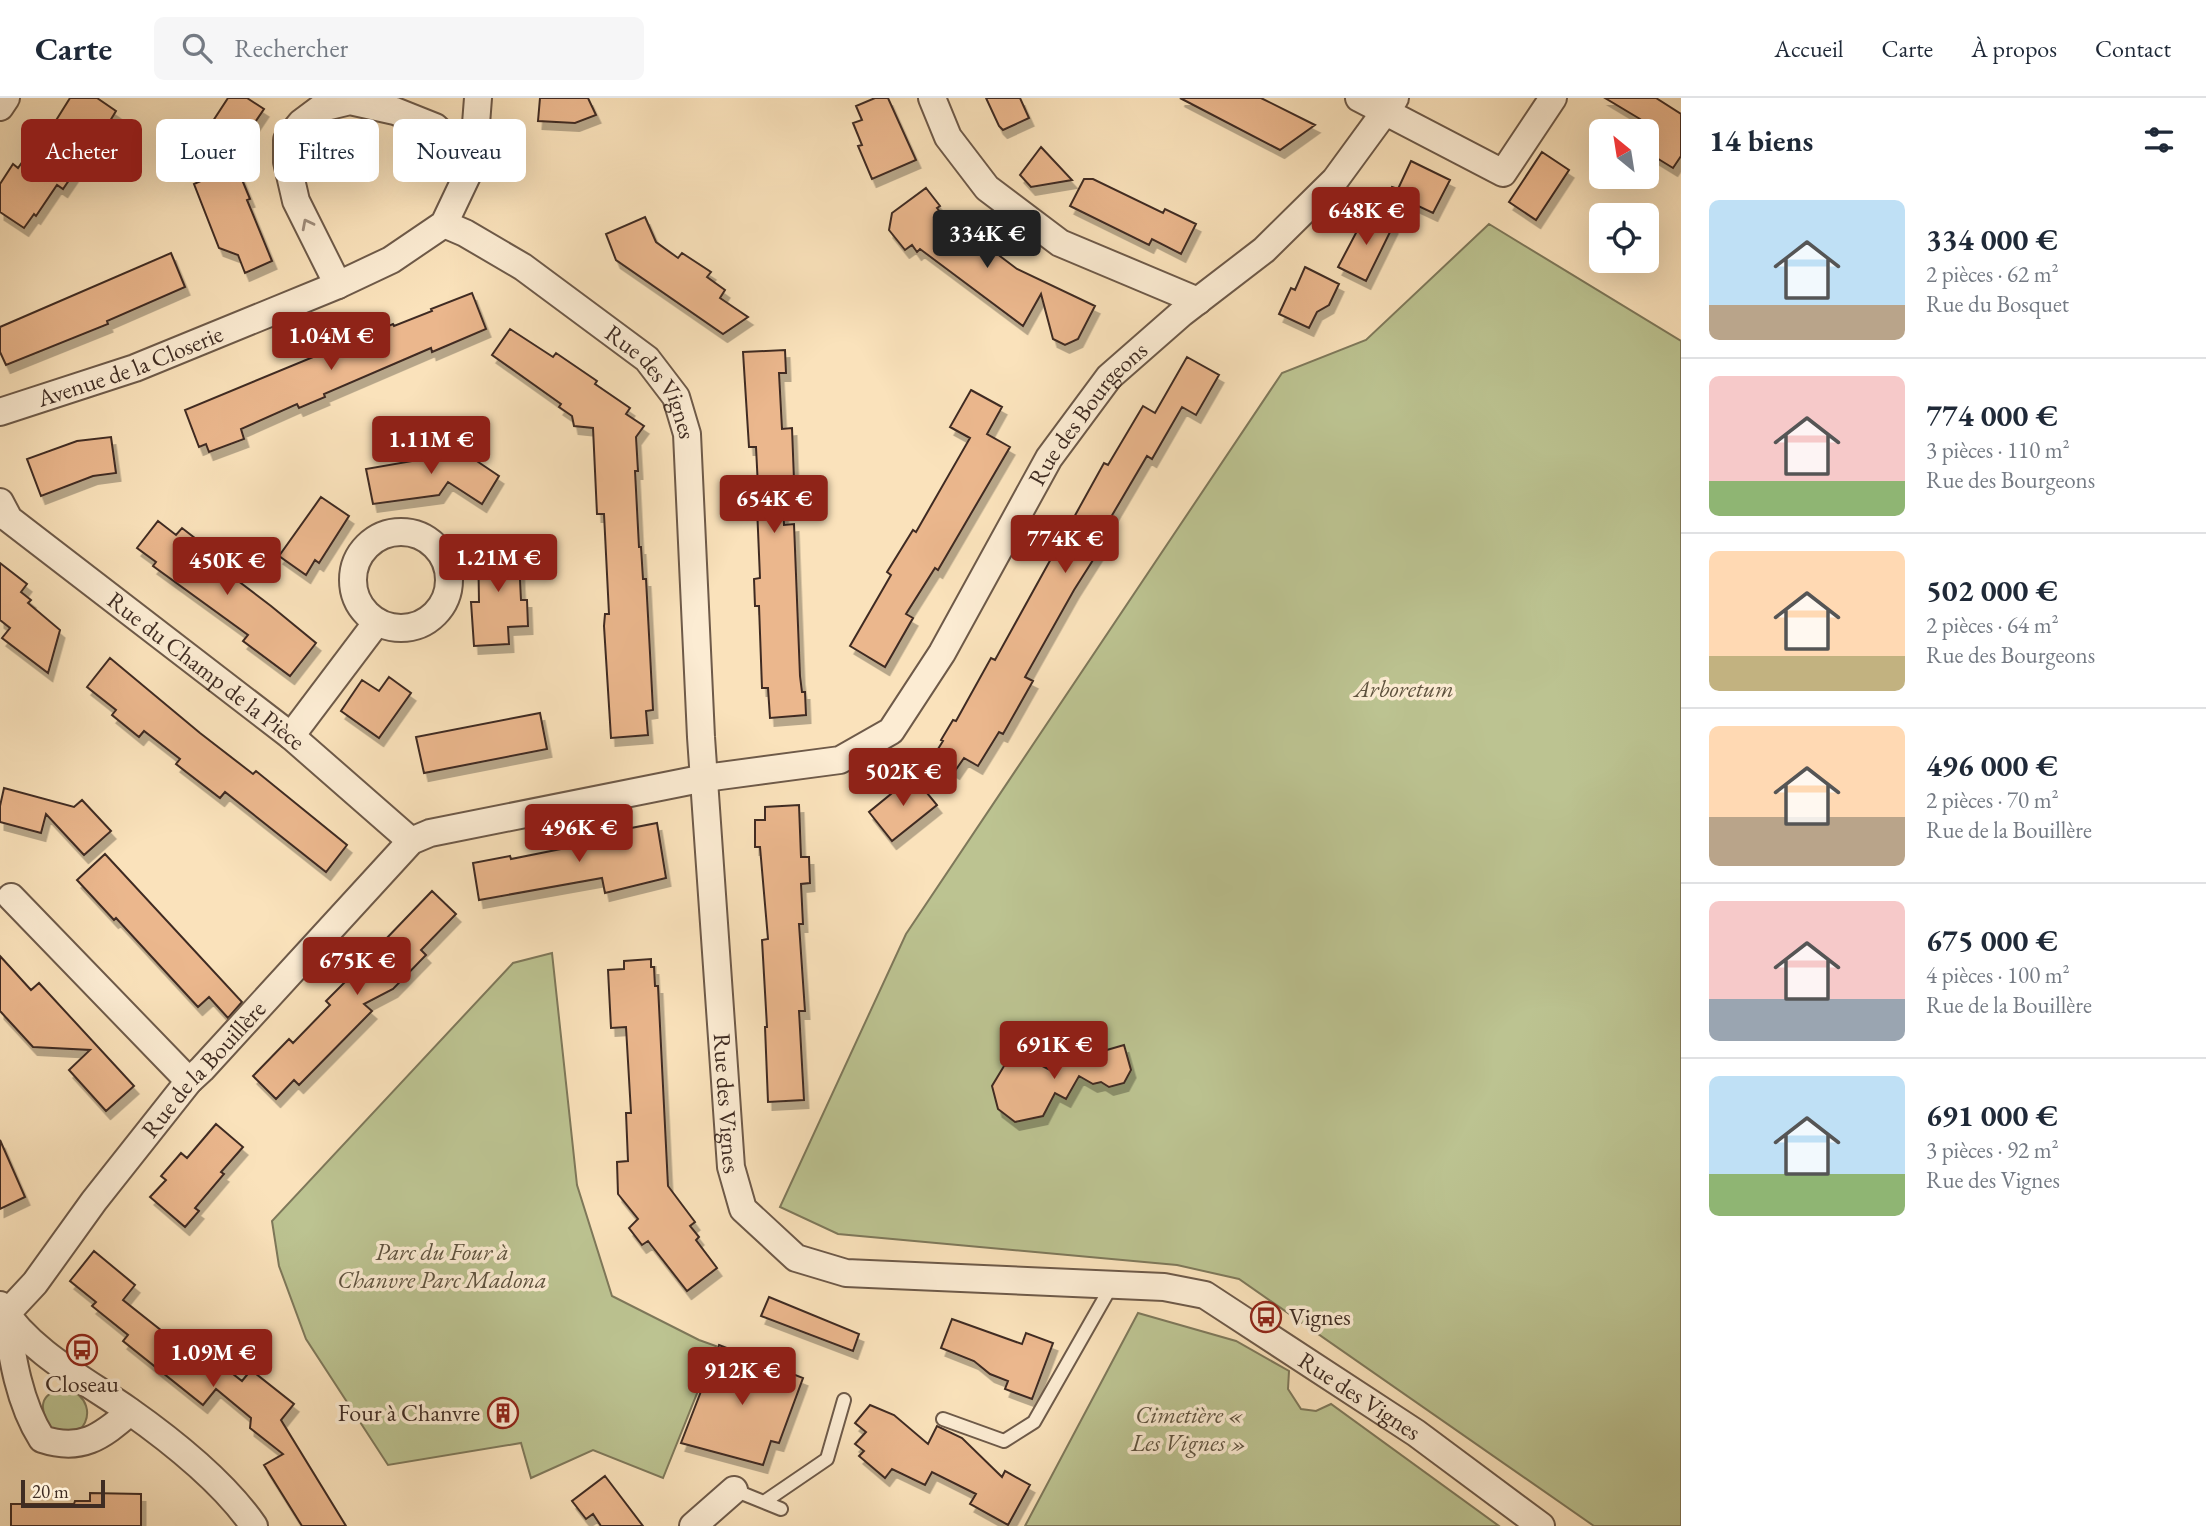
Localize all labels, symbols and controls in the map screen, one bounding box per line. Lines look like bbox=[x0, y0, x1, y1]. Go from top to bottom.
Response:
search box bbox=[154, 17, 644, 80]
text: Carte bbox=[35, 27, 112, 70]
icon: search bbox=[178, 29, 216, 67]
text: Rechercher bbox=[234, 31, 348, 65]
text: Accueil bbox=[1774, 33, 1844, 64]
text: Carte bbox=[1882, 33, 1933, 64]
text: À propos bbox=[1971, 33, 2057, 64]
text: Contact bbox=[2095, 33, 2171, 64]
chip: Acheter bbox=[21, 119, 142, 182]
chip: Louer bbox=[156, 119, 260, 182]
chip: Filtres bbox=[274, 119, 379, 182]
chip: Nouveau bbox=[393, 119, 526, 182]
north arrow bbox=[1589, 119, 1659, 189]
map controls bbox=[1589, 119, 1659, 273]
text: 14 biens bbox=[1709, 121, 1813, 160]
icon: filters bbox=[2140, 121, 2178, 159]
pin: 648K € bbox=[1309, 188, 1423, 247]
text: 648K € bbox=[1328, 195, 1404, 225]
button: locate bbox=[1589, 203, 1659, 273]
pin: 334K € bbox=[930, 211, 1044, 270]
text: 334K € bbox=[949, 218, 1025, 248]
one-way arrow bbox=[302, 219, 316, 231]
text: 334 000 € bbox=[1926, 220, 2058, 259]
icon: home bbox=[1765, 228, 1849, 312]
text: 2 pièces · 62 m² bbox=[1926, 259, 2059, 289]
text: Rue du Bosquet bbox=[1926, 289, 2069, 319]
pin: 1.04M € bbox=[266, 313, 396, 372]
street label: Rue des Vignes bbox=[599, 317, 703, 440]
street label: Avenue de la Closerie bbox=[32, 318, 227, 414]
text: 1.04M € bbox=[288, 320, 374, 350]
street label: Rue des Bourgeons bbox=[1021, 334, 1154, 491]
text: 774 000 € bbox=[1926, 396, 2058, 435]
icon: home bbox=[1765, 404, 1849, 488]
pin: 1.11M € bbox=[366, 416, 496, 476]
text: 1.11M € bbox=[388, 424, 474, 454]
text: 3 pièces · 110 m² bbox=[1926, 435, 2070, 465]
text: Rue des Bourgeons bbox=[1926, 465, 2095, 495]
pin: 654K € bbox=[717, 476, 831, 535]
text: 654K € bbox=[736, 483, 812, 513]
pin: 774K € bbox=[1008, 516, 1122, 575]
text: 774K € bbox=[1027, 523, 1103, 553]
pin: 1.21M € bbox=[433, 534, 563, 594]
pin: 450K € bbox=[170, 538, 284, 597]
text: 1.21M € bbox=[455, 542, 541, 572]
text: 450K € bbox=[189, 545, 265, 575]
text: 502 000 € bbox=[1926, 571, 2058, 610]
icon: home bbox=[1765, 579, 1849, 663]
street label: Rue du Champ de la Pièce bbox=[101, 584, 312, 756]
text: 2 pièces · 64 m² bbox=[1926, 610, 2059, 640]
text: Rue des Bourgeons bbox=[1926, 640, 2095, 670]
park label: Arboretum bbox=[1352, 673, 1454, 704]
text: 496 000 € bbox=[1926, 746, 2058, 785]
pin: 502K € bbox=[846, 748, 960, 808]
icon: home bbox=[1765, 754, 1849, 838]
text: 502K € bbox=[865, 756, 941, 786]
text: 2 pièces · 70 m² bbox=[1926, 785, 2059, 815]
pin: 496K € bbox=[522, 804, 636, 864]
text: 496K € bbox=[541, 812, 617, 842]
text: Rue de la Bouillère bbox=[1926, 815, 2092, 845]
text: 675 000 € bbox=[1926, 921, 2058, 960]
icon: home bbox=[1765, 929, 1849, 1013]
pin: 675K € bbox=[300, 937, 414, 997]
text: 675K € bbox=[319, 945, 395, 975]
text: 4 pièces · 100 m² bbox=[1926, 960, 2070, 990]
text: Rue de la Bouillère bbox=[1926, 990, 2092, 1020]
street label: Rue de la Bouillère bbox=[134, 994, 272, 1144]
pin: 691K € bbox=[997, 1021, 1111, 1081]
text: 691K € bbox=[1016, 1029, 1092, 1059]
street label: Rue des Vignes bbox=[707, 1032, 748, 1177]
text: 691 000 € bbox=[1926, 1096, 2058, 1135]
icon: home bbox=[1765, 1104, 1849, 1188]
text: 3 pièces · 92 m² bbox=[1926, 1135, 2059, 1165]
text: Rue des Vignes bbox=[1926, 1165, 2060, 1195]
park label: Parc du Four à Chanvre Parc Madona bbox=[337, 1236, 547, 1295]
bus stop icon: Vignes bbox=[1249, 1300, 1283, 1334]
place label: Vignes bbox=[1289, 1301, 1351, 1332]
pin: 1.09M € bbox=[148, 1330, 278, 1389]
bus stop icon: Closeau bbox=[65, 1333, 99, 1367]
text: 1.09M € bbox=[170, 1337, 256, 1367]
street label: Rue des Vignes bbox=[1293, 1344, 1427, 1447]
pin: 912K € bbox=[685, 1348, 799, 1407]
text: 912K € bbox=[704, 1355, 780, 1385]
place label: Closeau bbox=[45, 1368, 119, 1399]
building icon: Four à Chanvre bbox=[486, 1396, 520, 1430]
place label: Four à Chanvre bbox=[338, 1397, 480, 1428]
park label: Cimetière « Les Vignes » bbox=[1130, 1399, 1247, 1458]
scale bar bbox=[21, 1477, 105, 1509]
text: 20 m bbox=[32, 1479, 69, 1504]

